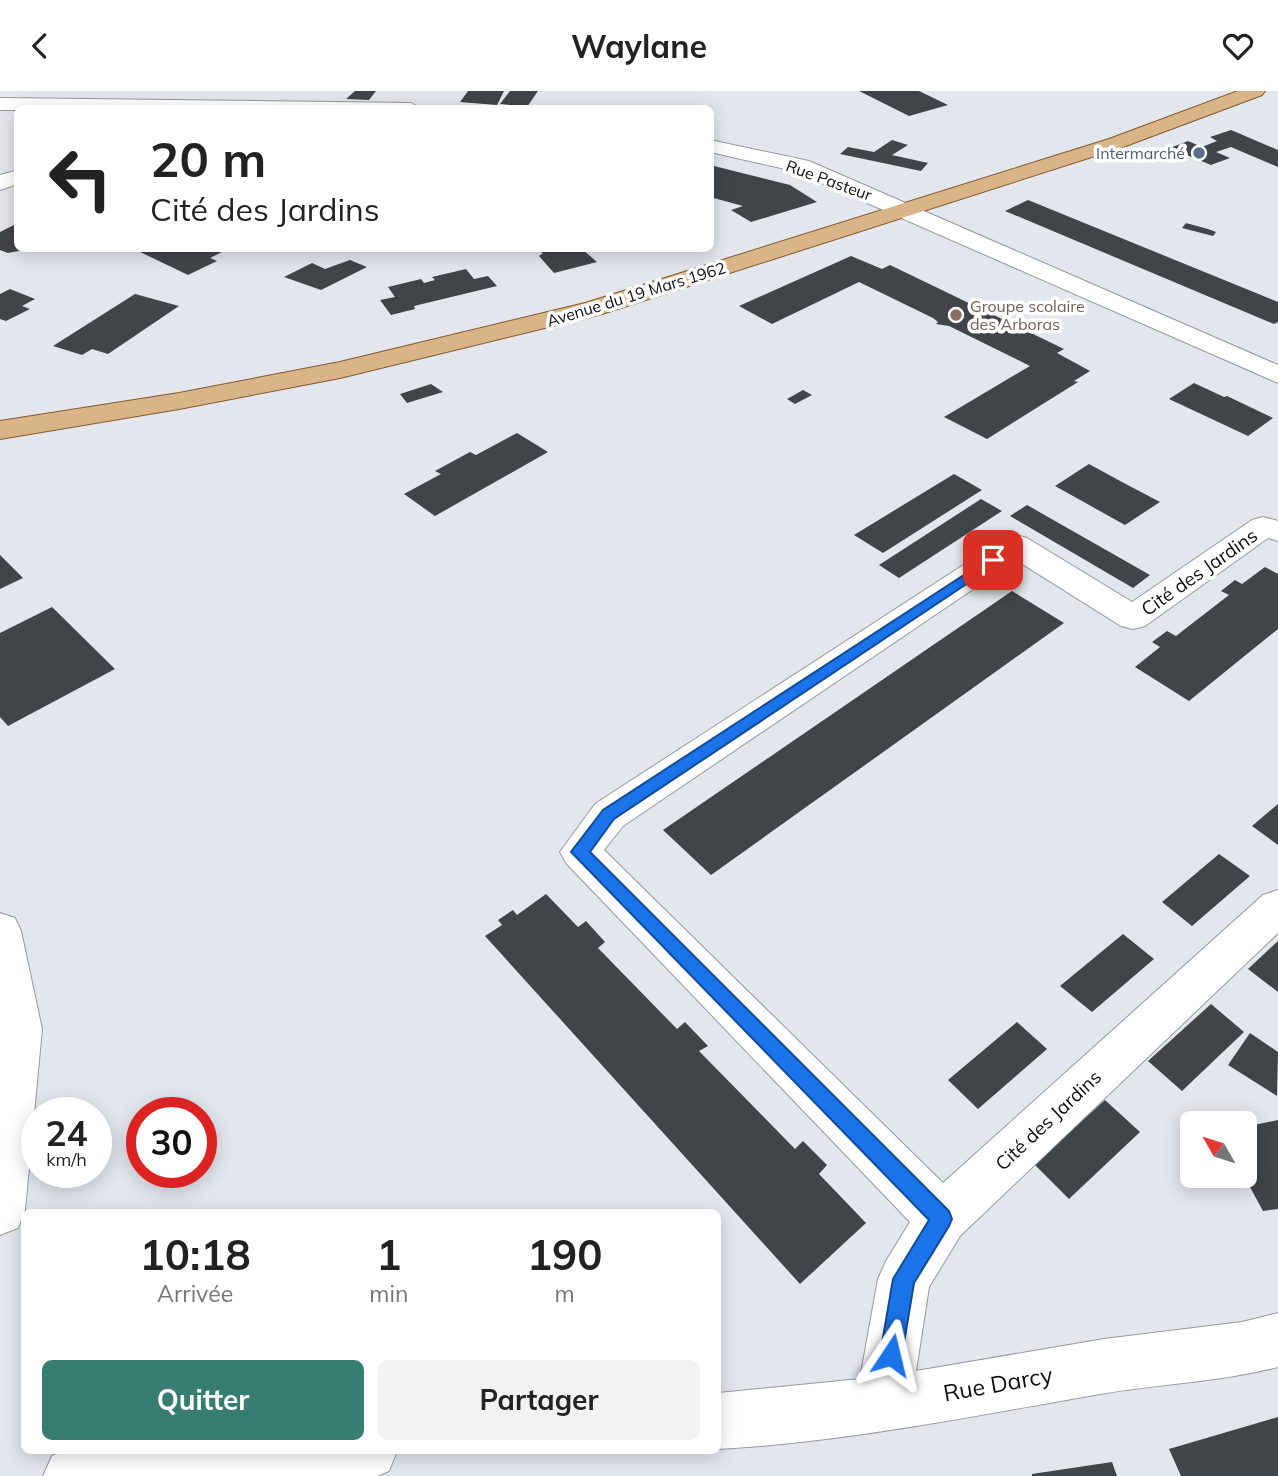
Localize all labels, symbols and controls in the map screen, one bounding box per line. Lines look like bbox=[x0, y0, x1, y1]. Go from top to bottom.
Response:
text: Waylane bbox=[571, 26, 707, 66]
icon: back bbox=[21, 27, 59, 65]
icon: heart bbox=[1219, 27, 1257, 65]
text: 20 m bbox=[150, 128, 266, 189]
icon: left bbox=[35, 133, 126, 224]
place label: Intermarché bbox=[1096, 143, 1185, 163]
marker: Intermarché bbox=[1191, 145, 1207, 161]
street label: Rue Pasteur bbox=[783, 155, 875, 205]
text: Cité des Jardins bbox=[150, 189, 380, 229]
street label: Avenue du 19 Mars 1962 bbox=[544, 257, 728, 331]
place label: Groupe scolaire des Arboras bbox=[970, 296, 1085, 334]
marker: Groupe scolaire des Arboras bbox=[948, 307, 964, 323]
street label: Cité des Jardins bbox=[1136, 523, 1262, 621]
pin bbox=[963, 530, 1023, 590]
icon: arrive bbox=[974, 541, 1012, 579]
street label: Cité des Jardins bbox=[990, 1065, 1106, 1175]
speed limit sign: 30 bbox=[126, 1097, 217, 1188]
text: 24 bbox=[45, 1111, 88, 1155]
north arrow bbox=[1180, 1111, 1256, 1188]
map controls bbox=[1180, 1111, 1257, 1188]
text: km/h bbox=[46, 1148, 87, 1171]
text: 10:18 bbox=[140, 1228, 251, 1281]
text: 1 bbox=[376, 1228, 401, 1281]
text: 190 bbox=[527, 1228, 602, 1281]
text: Arrivée bbox=[157, 1279, 233, 1308]
text: min bbox=[369, 1279, 408, 1308]
text: m bbox=[555, 1279, 575, 1308]
position arrow bbox=[854, 1318, 928, 1392]
button: Quitter bbox=[42, 1360, 364, 1440]
button: Partager bbox=[378, 1360, 700, 1440]
street label: Rue Darcy bbox=[941, 1360, 1055, 1407]

